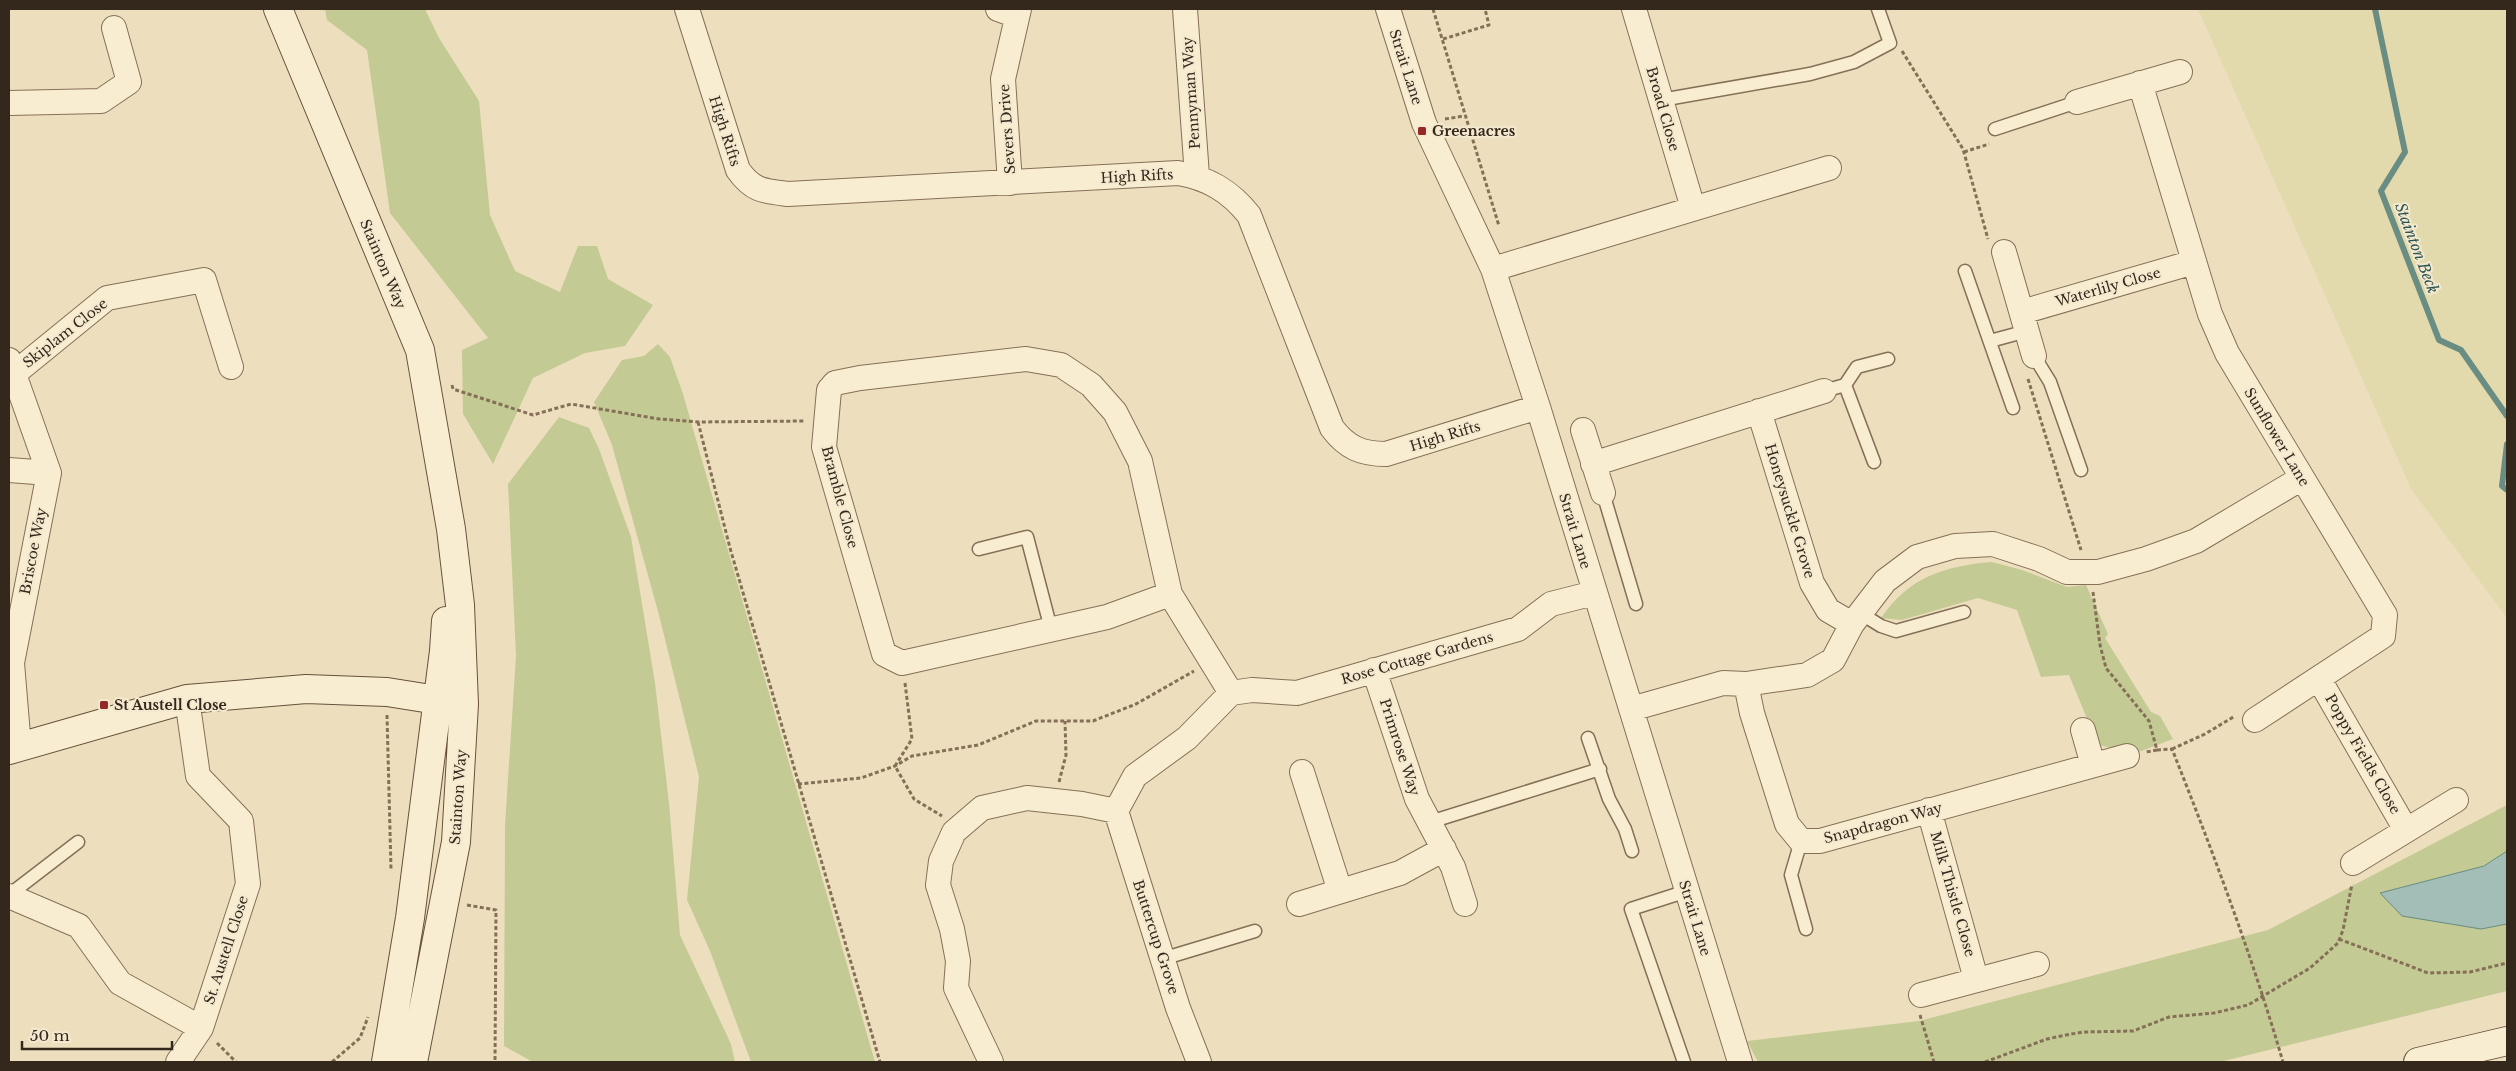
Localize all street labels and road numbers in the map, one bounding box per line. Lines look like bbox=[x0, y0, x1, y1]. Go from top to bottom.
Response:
street label: Strait Lane bbox=[1385, 27, 1427, 107]
street label: Pennyman Way bbox=[1178, 36, 1204, 150]
street label: Broad Close bbox=[1642, 65, 1684, 153]
street label: Severs Drive bbox=[995, 83, 1019, 175]
street label: High Rifts bbox=[705, 94, 745, 168]
street label: High Rifts bbox=[1100, 165, 1174, 187]
street label: Stainton Way bbox=[356, 216, 410, 312]
street label: Waterlily Close bbox=[2052, 263, 2163, 311]
street label: Skiplam Close bbox=[19, 294, 111, 372]
street label: Sunflower Lane bbox=[2240, 384, 2314, 490]
street label: High Rifts bbox=[1407, 417, 1483, 455]
street label: Honeysuckle Grove bbox=[1761, 441, 1819, 581]
street label: Bramble Close bbox=[818, 444, 862, 550]
street label: Strait Lane bbox=[1555, 491, 1595, 571]
street label: Briscoe Way bbox=[16, 506, 50, 596]
street label: Rose Cottage Gardens bbox=[1339, 628, 1495, 688]
street label: Poppy Fields Close bbox=[2321, 691, 2405, 817]
street label: Primrose Way bbox=[1376, 696, 1424, 798]
street label: Stainton Way bbox=[446, 749, 470, 845]
street label: Snapdragon Way bbox=[1822, 799, 1944, 847]
street label: Milk Thistle Close bbox=[1926, 829, 1980, 959]
street label: Buttercup Grove bbox=[1129, 877, 1183, 997]
street label: Strait Lane bbox=[1675, 878, 1715, 958]
street label: St. Austell Close bbox=[200, 893, 252, 1007]

